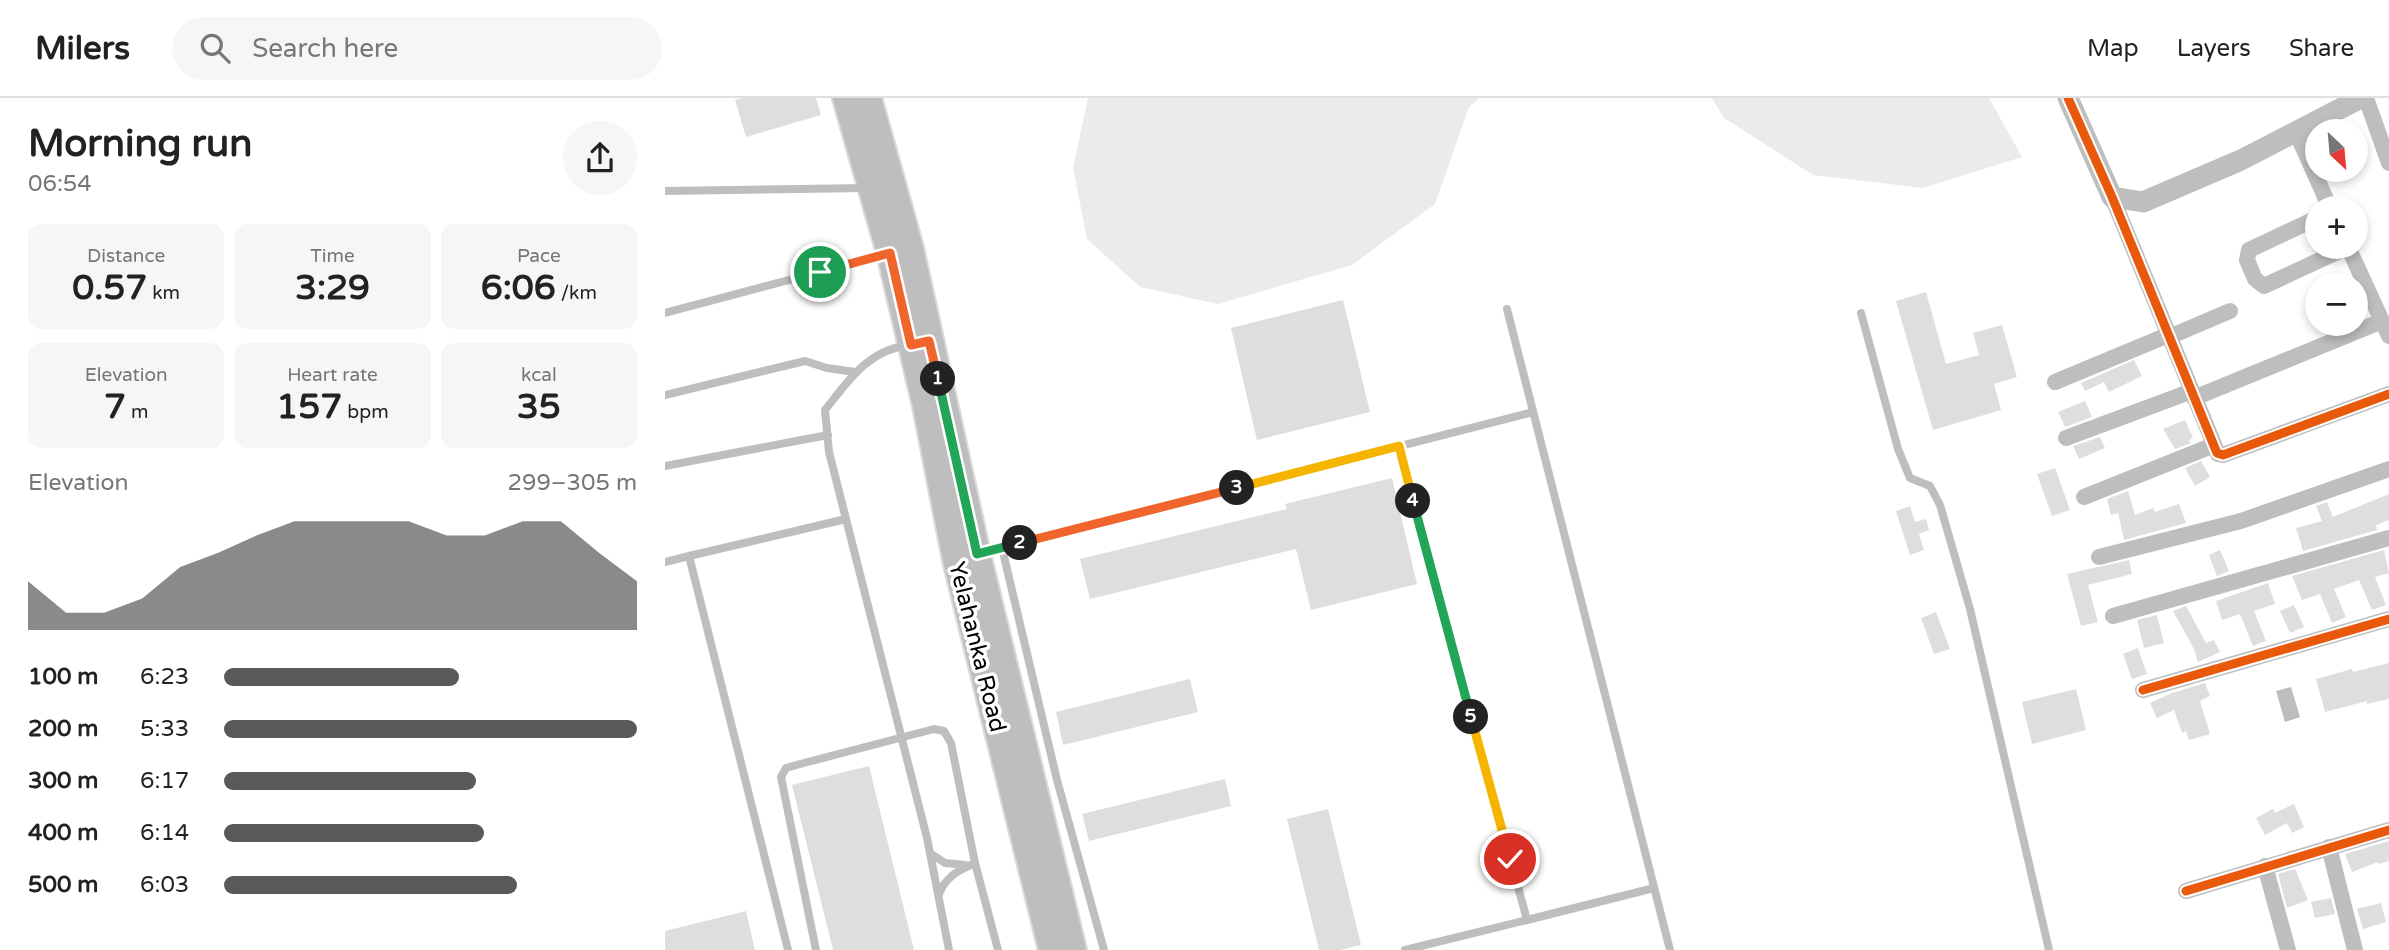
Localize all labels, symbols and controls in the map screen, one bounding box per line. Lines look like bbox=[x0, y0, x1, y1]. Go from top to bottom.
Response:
search box bbox=[172, 17, 662, 80]
text: Milers bbox=[35, 29, 130, 68]
icon: search bbox=[196, 29, 234, 67]
text: Search here bbox=[252, 33, 398, 64]
text: Map bbox=[2087, 34, 2139, 63]
text: Layers bbox=[2177, 34, 2251, 63]
text: Share bbox=[2289, 34, 2354, 63]
north arrow bbox=[2305, 119, 2368, 182]
map controls bbox=[2305, 119, 2368, 336]
text: Morning run bbox=[28, 121, 252, 167]
button: share bbox=[563, 121, 637, 195]
text: 06:54 bbox=[28, 170, 92, 198]
button: + bbox=[2305, 196, 2368, 259]
pin bbox=[790, 242, 850, 302]
text: Distance bbox=[87, 245, 165, 267]
text: Time bbox=[310, 245, 355, 267]
text: Pace bbox=[517, 245, 561, 267]
icon: arrive bbox=[801, 253, 839, 291]
text: 0.57 bbox=[72, 267, 147, 309]
text: 3:29 bbox=[295, 267, 370, 309]
text: 6:06 bbox=[481, 267, 556, 309]
button: − bbox=[2305, 273, 2368, 336]
text: km bbox=[147, 282, 180, 304]
text: /km bbox=[556, 282, 597, 304]
pin: 1 bbox=[921, 362, 955, 396]
text: Elevation bbox=[85, 364, 168, 386]
text: Heart rate bbox=[287, 364, 378, 386]
text: kcal bbox=[521, 364, 557, 386]
text: 1 bbox=[932, 367, 943, 389]
text: 7 bbox=[104, 386, 126, 428]
text: 157 bbox=[276, 386, 342, 428]
text: 35 bbox=[517, 386, 561, 428]
text: m bbox=[126, 401, 148, 423]
text: bpm bbox=[342, 401, 389, 423]
text: Elevation bbox=[28, 469, 129, 497]
text: 299–305 m bbox=[508, 469, 637, 497]
pin: 3 bbox=[1219, 470, 1255, 506]
text: 3 bbox=[1231, 476, 1242, 498]
pin: 4 bbox=[1395, 484, 1431, 518]
text: 4 bbox=[1407, 489, 1418, 511]
pin: 2 bbox=[1003, 526, 1037, 560]
text: 2 bbox=[1014, 531, 1025, 553]
street label: Yelahanka Road bbox=[942, 559, 1012, 735]
text: 100 m bbox=[28, 663, 98, 691]
text: 6:23 bbox=[140, 663, 189, 691]
pin: 5 bbox=[1453, 700, 1489, 734]
text: 5 bbox=[1465, 705, 1476, 727]
text: 200 m bbox=[28, 715, 98, 743]
text: 5:33 bbox=[140, 715, 189, 743]
text: 300 m bbox=[28, 767, 98, 795]
text: 6:17 bbox=[140, 767, 189, 795]
text: 400 m bbox=[28, 819, 98, 847]
text: 6:14 bbox=[140, 819, 189, 847]
pin bbox=[1480, 829, 1540, 889]
icon: check bbox=[1491, 840, 1529, 878]
text: 500 m bbox=[28, 871, 98, 899]
text: 6:03 bbox=[140, 871, 189, 899]

